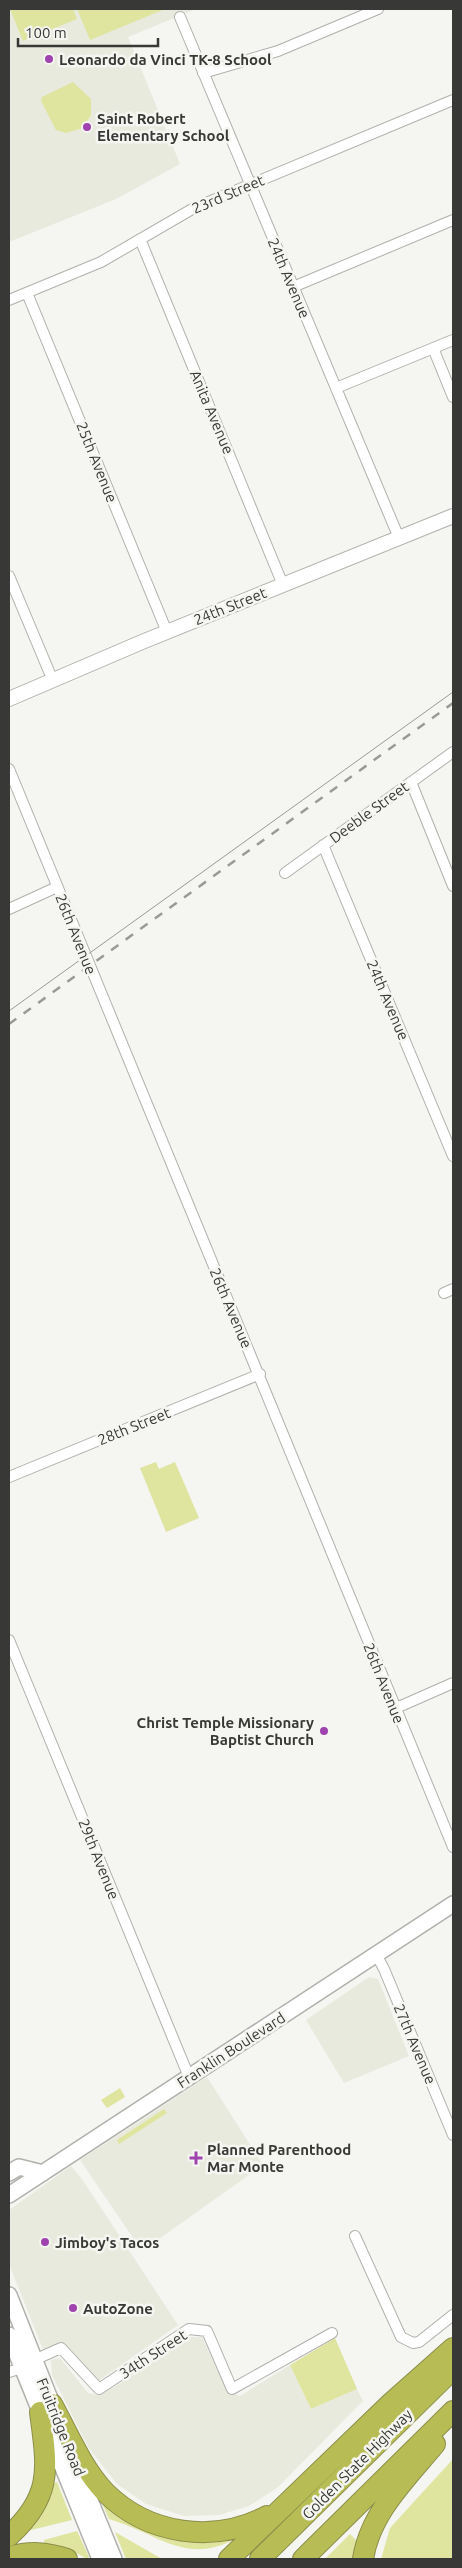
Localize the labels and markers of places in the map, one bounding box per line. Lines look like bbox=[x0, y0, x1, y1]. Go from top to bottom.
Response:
place label: Leonardo da Vinci TK-8 School bbox=[59, 51, 272, 68]
marker: Leonardo da Vinci TK-8 School bbox=[43, 53, 55, 65]
place label: Saint Robert Elementary School bbox=[97, 110, 230, 144]
marker: Saint Robert Elementary School bbox=[81, 121, 93, 133]
place label: Christ Temple Missionary Baptist Church bbox=[137, 1714, 314, 1748]
marker: Christ Temple Missionary Baptist Church bbox=[318, 1725, 330, 1737]
place label: Planned Parenthood Mar Monte bbox=[207, 2141, 351, 2175]
marker: Planned Parenthood Mar Monte bbox=[189, 2151, 203, 2165]
place label: Jimboy's Tacos bbox=[55, 2234, 159, 2251]
marker: Jimboy's Tacos bbox=[39, 2236, 51, 2248]
place label: AutoZone bbox=[83, 2300, 153, 2317]
marker: AutoZone bbox=[67, 2302, 79, 2314]

